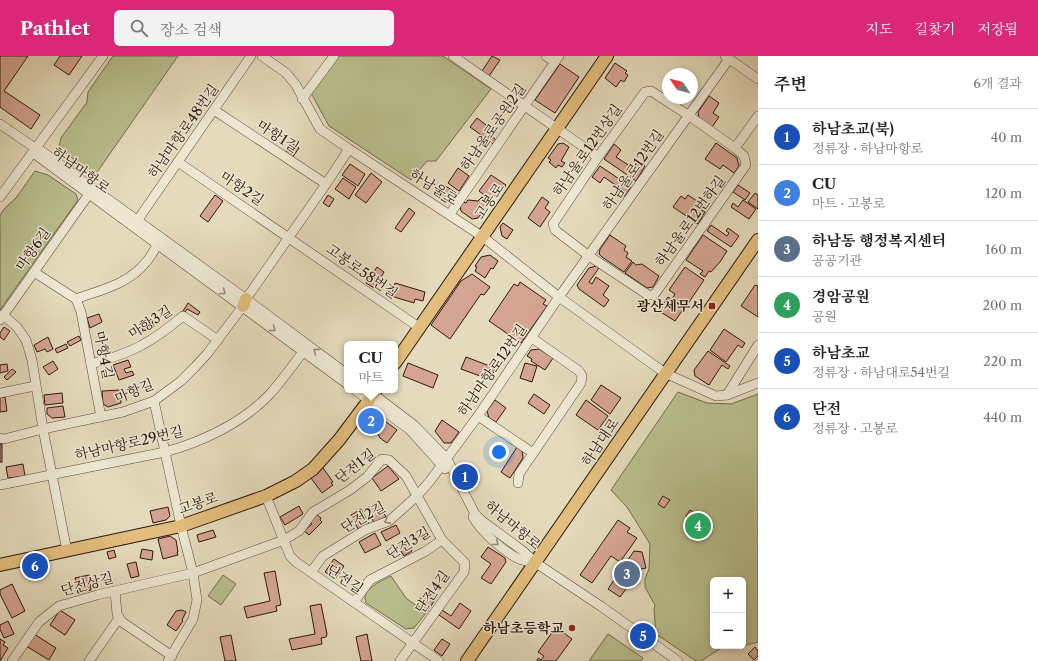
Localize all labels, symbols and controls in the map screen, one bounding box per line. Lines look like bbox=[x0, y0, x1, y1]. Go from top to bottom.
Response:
search box bbox=[114, 10, 394, 46]
text: Pathlet bbox=[20, 17, 90, 40]
icon: search bbox=[128, 17, 150, 39]
text: 장소 검색 bbox=[160, 20, 222, 39]
text: 지도 bbox=[866, 20, 893, 38]
text: 길찾기 bbox=[915, 20, 955, 38]
text: 저장됨 bbox=[977, 20, 1018, 38]
north arrow bbox=[662, 68, 698, 104]
text: 주변 bbox=[774, 74, 807, 94]
text: 6개 결과 bbox=[973, 75, 1022, 91]
street label: 하남마항로48번길 bbox=[144, 80, 222, 182]
street label: 하남울로공원2길 bbox=[456, 80, 530, 174]
street label: 하남울로12번상길 bbox=[548, 100, 626, 200]
street label: 마항1길 bbox=[254, 116, 302, 156]
text: 하남초교(북) bbox=[812, 119, 894, 138]
street label: 하남울로12번길 bbox=[598, 126, 668, 214]
text: 1 bbox=[784, 129, 790, 145]
text: 40 m bbox=[991, 129, 1022, 145]
text: 정류장 · 하남마항로 bbox=[812, 140, 923, 156]
street label: 하남마항로 bbox=[48, 143, 114, 197]
street label: 하남울로 bbox=[406, 165, 462, 210]
street label: 마항2길 bbox=[217, 167, 267, 209]
street label: 하남울로12번하길 bbox=[651, 172, 729, 270]
text: CU bbox=[812, 174, 836, 193]
street label: 고봉로 bbox=[470, 179, 508, 223]
text: 2 bbox=[783, 185, 791, 201]
text: 120 m bbox=[985, 185, 1022, 201]
text: 마트 · 고봉로 bbox=[812, 195, 885, 211]
street label: 마항6길 bbox=[12, 224, 54, 274]
text: 하남동 행정복지센터 bbox=[812, 231, 946, 250]
street label: 고봉로58번길 bbox=[323, 240, 401, 302]
text: 3 bbox=[783, 241, 791, 257]
text: 160 m bbox=[985, 241, 1022, 257]
text: 공공기관 bbox=[812, 252, 862, 268]
one-way arrow bbox=[218, 287, 225, 294]
text: 경암공원 bbox=[812, 287, 870, 306]
place label: 광산세무서 bbox=[636, 297, 704, 315]
text: 4 bbox=[783, 297, 791, 313]
text: 200 m bbox=[982, 297, 1022, 313]
street label: 마항3길 bbox=[125, 301, 175, 343]
marker: 광산세무서 bbox=[707, 301, 717, 311]
text: 공원 bbox=[812, 308, 837, 324]
street label: 하남마항로12번길 bbox=[453, 320, 531, 420]
one-way arrow bbox=[269, 324, 276, 332]
street label: 마항4길 bbox=[91, 329, 117, 381]
popup bbox=[344, 341, 398, 393]
text: 하남초교 bbox=[812, 343, 870, 362]
text: CU bbox=[358, 348, 383, 367]
one-way arrow bbox=[313, 349, 320, 356]
text: 5 bbox=[783, 353, 791, 369]
text: 220 m bbox=[983, 353, 1022, 369]
text: 정류장 · 하남대로54번길 bbox=[812, 364, 950, 380]
text: 마트 bbox=[358, 369, 384, 385]
street label: 마항길 bbox=[112, 375, 156, 407]
text: 단전 bbox=[812, 399, 841, 418]
pin: 2 bbox=[358, 406, 384, 436]
text: 6 bbox=[783, 409, 791, 425]
text: 440 m bbox=[983, 409, 1022, 425]
street label: 하남대로 bbox=[577, 414, 623, 469]
text: 정류장 · 고봉로 bbox=[812, 420, 898, 436]
street label: 하남마항로29번길 bbox=[73, 422, 185, 464]
your location bbox=[489, 442, 509, 462]
street label: 단전1길 bbox=[331, 445, 379, 487]
pin: 1 bbox=[452, 462, 478, 492]
street label: 고봉로 bbox=[176, 488, 221, 518]
street label: 하남마항로 bbox=[481, 496, 545, 554]
street label: 단전2길 bbox=[337, 497, 389, 537]
pin: 4 bbox=[685, 511, 711, 541]
one-way arrow bbox=[384, 516, 391, 523]
street label: 단전3길 bbox=[383, 523, 433, 563]
one-way arrow bbox=[492, 538, 499, 545]
pin: 6 bbox=[22, 551, 48, 581]
pin: 3 bbox=[614, 559, 640, 589]
street label: 단전길 bbox=[323, 560, 367, 598]
street label: 단전4길 bbox=[411, 567, 453, 617]
street label: 단전상길 bbox=[59, 568, 115, 600]
map controls bbox=[710, 577, 746, 649]
button: + bbox=[710, 577, 746, 613]
button: − bbox=[710, 613, 746, 649]
place label: 하남초등학교 bbox=[483, 619, 564, 637]
pin: 5 bbox=[630, 621, 656, 651]
marker: 하남초등학교 bbox=[567, 623, 577, 633]

